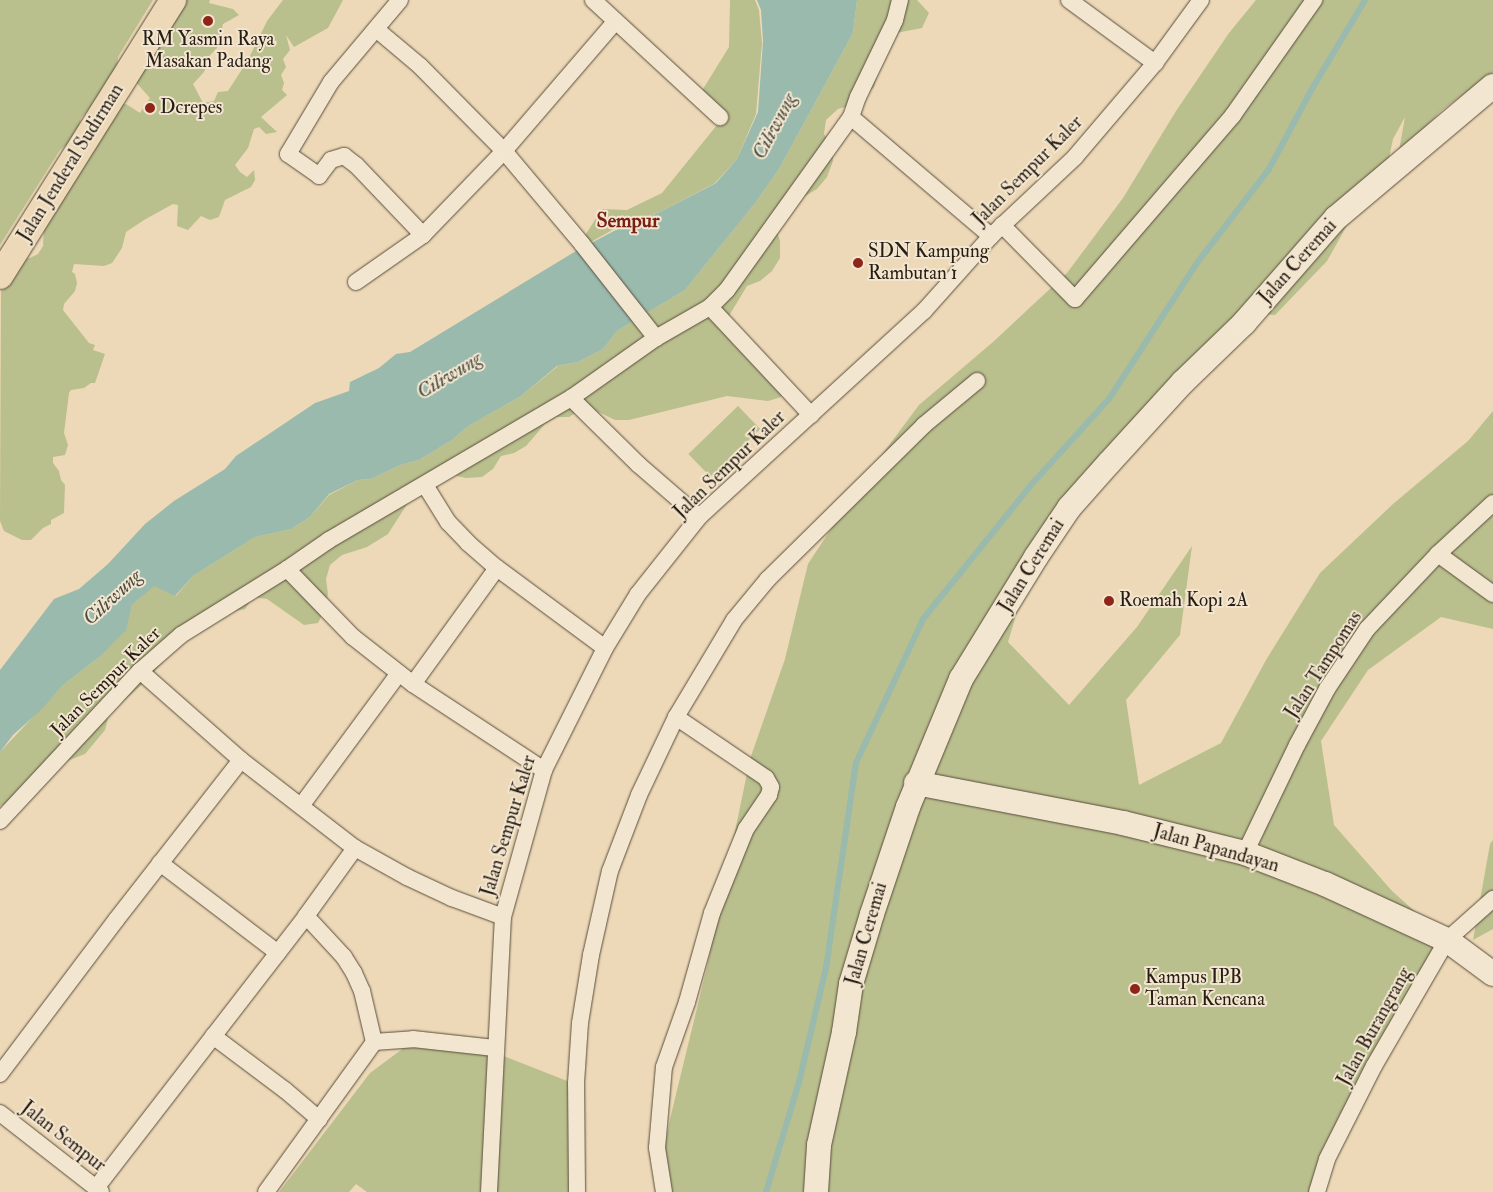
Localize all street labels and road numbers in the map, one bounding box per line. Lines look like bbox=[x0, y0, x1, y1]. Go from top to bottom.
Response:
street label: Jalan Jenderal Sudirman bbox=[13, 80, 129, 246]
street label: Jalan Sempur Kaler bbox=[968, 111, 1088, 231]
street label: Jalan Ceremai bbox=[1254, 215, 1342, 309]
street label: Jalan Sempur Kaler bbox=[670, 406, 790, 524]
street label: Jalan Ceremai bbox=[994, 515, 1070, 617]
street label: Jalan Tampomas bbox=[1281, 607, 1367, 723]
street label: Jalan Sempur Kaler bbox=[46, 622, 166, 742]
street label: Jalan Sempur Kaler bbox=[477, 753, 541, 899]
street label: Jalan Papandayan bbox=[1150, 820, 1282, 878]
street label: Jalan Ceremai bbox=[841, 880, 893, 988]
street label: Jalan Burangrang bbox=[1333, 964, 1417, 1090]
street label: Jalan Sempur bbox=[16, 1097, 110, 1177]

